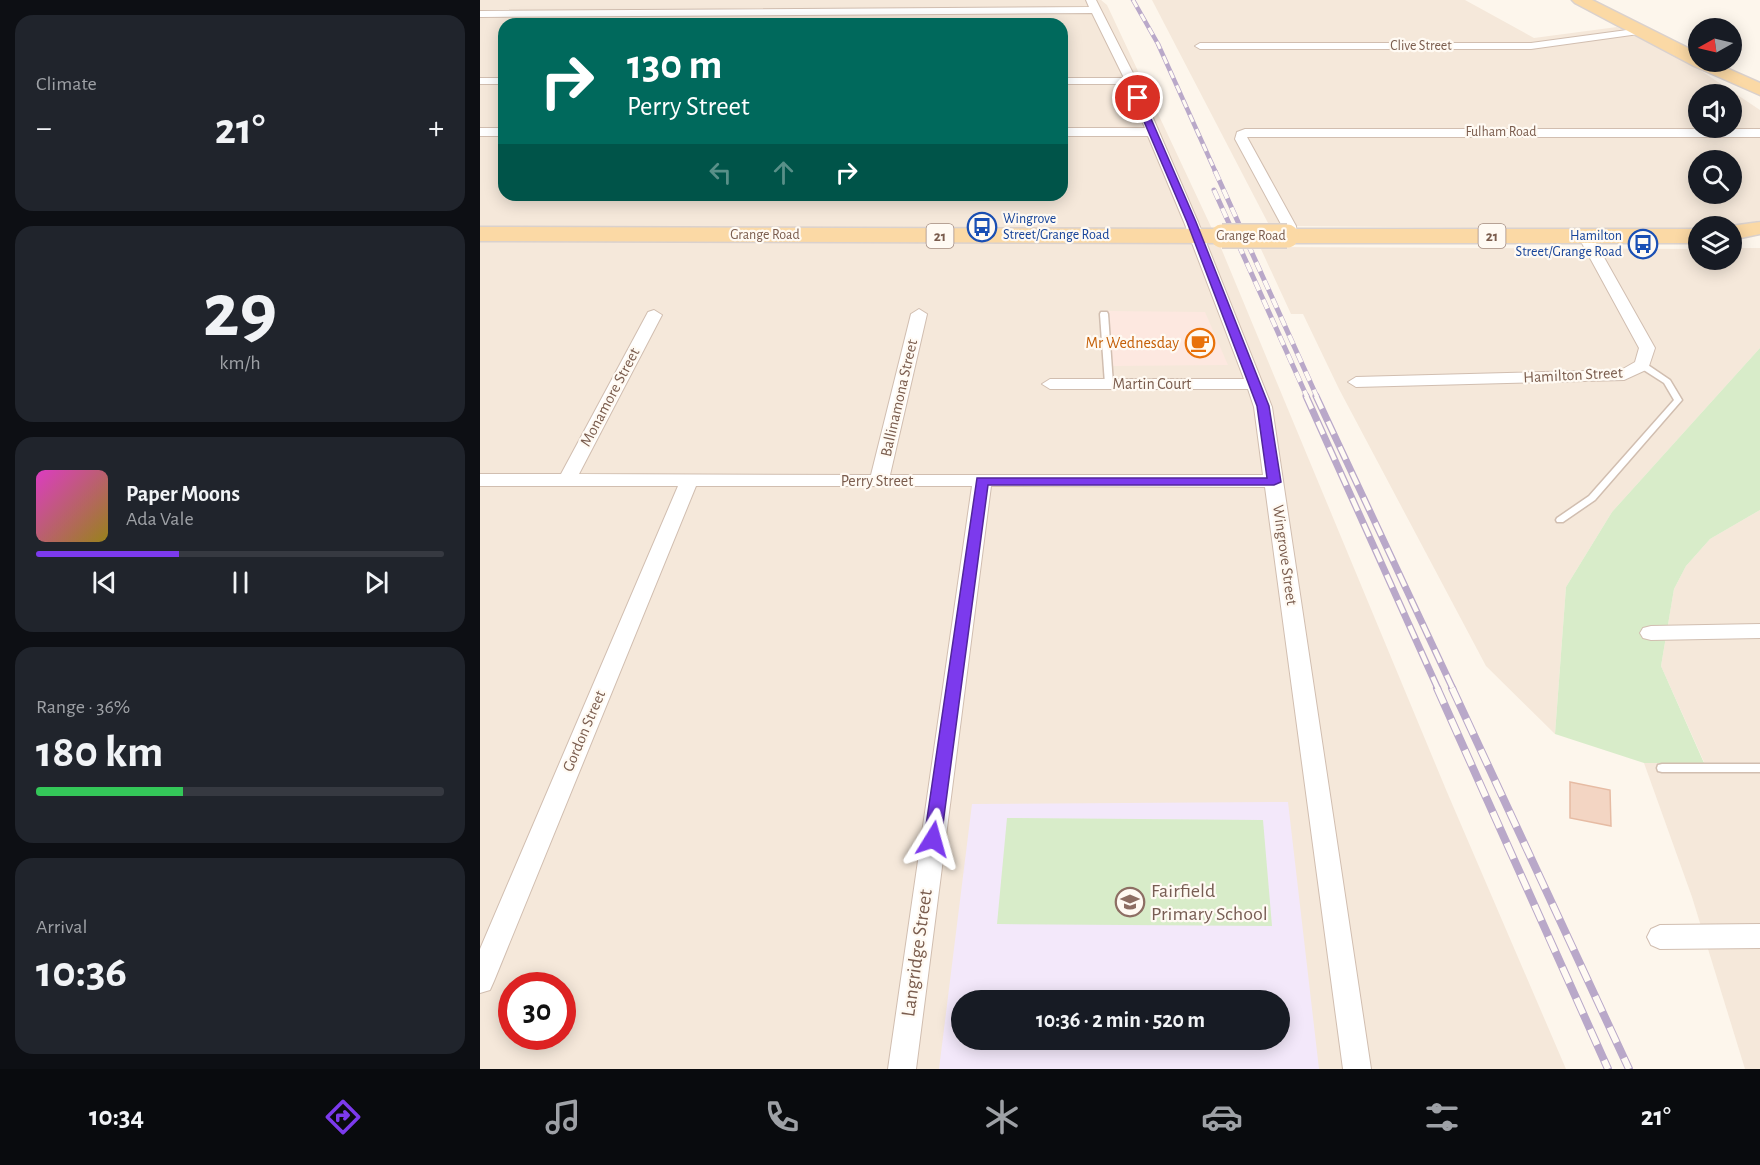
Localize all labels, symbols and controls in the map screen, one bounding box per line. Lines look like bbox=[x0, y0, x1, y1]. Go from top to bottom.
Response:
north arrow bbox=[1688, 18, 1742, 72]
map controls bbox=[1688, 18, 1742, 270]
street label: Clive Street bbox=[1390, 39, 1452, 53]
icon: right bbox=[528, 42, 606, 120]
text: 130 m bbox=[627, 44, 722, 86]
pin bbox=[1112, 72, 1163, 123]
text: Climate bbox=[36, 74, 97, 94]
icon: arrive bbox=[1121, 81, 1154, 114]
button: sound bbox=[1688, 84, 1742, 138]
text: Perry Street bbox=[627, 93, 750, 120]
text: 21° bbox=[215, 107, 265, 152]
text: − bbox=[36, 112, 52, 145]
text: + bbox=[428, 112, 444, 145]
street label: Fulham Road bbox=[1466, 125, 1536, 139]
button: search bbox=[1688, 150, 1742, 204]
icon: left bbox=[704, 156, 737, 189]
icon: ahead bbox=[767, 156, 800, 189]
icon: right bbox=[830, 156, 863, 189]
bus stop icon: Wingrove Street/Grange Road bbox=[966, 211, 998, 243]
place label: Wingrove Street/Grange Road bbox=[1003, 212, 1109, 242]
button: layers bbox=[1688, 216, 1742, 270]
road number: 21 bbox=[926, 224, 954, 248]
road number: 21 bbox=[1478, 224, 1506, 248]
street label: Grange Road bbox=[730, 228, 800, 242]
bus stop icon: Hamilton Street/Grange Road bbox=[1627, 228, 1659, 260]
street label: Grange Road bbox=[1216, 229, 1286, 243]
place label: Hamilton Street/Grange Road bbox=[1516, 229, 1622, 259]
text: 29 bbox=[203, 273, 277, 351]
cafe icon: Mr Wednesday bbox=[1184, 327, 1216, 359]
place label: Mr Wednesday bbox=[1086, 335, 1179, 352]
street label: Ballinamona Street bbox=[878, 338, 920, 458]
street label: Monamore Street bbox=[577, 345, 643, 449]
text: km/h bbox=[219, 353, 261, 373]
street label: Hamilton Street bbox=[1523, 364, 1623, 386]
street label: Martin Court bbox=[1113, 376, 1191, 392]
street label: Perry Street bbox=[841, 473, 913, 490]
text: Paper Moons bbox=[126, 483, 240, 505]
street label: Wingrove Street bbox=[1270, 504, 1300, 606]
text: Ada Vale bbox=[126, 509, 194, 529]
icon: previous bbox=[88, 566, 121, 599]
icon: pause bbox=[224, 566, 257, 599]
icon: next bbox=[360, 566, 393, 599]
street label: Gordon Street bbox=[560, 688, 608, 774]
text: Range · 36% bbox=[36, 697, 130, 717]
text: 180 km bbox=[36, 730, 163, 775]
position arrow bbox=[901, 807, 965, 871]
place label: Fairfield Primary School bbox=[1151, 881, 1268, 924]
school or university icon: Fairfield Primary School bbox=[1114, 886, 1146, 918]
street label: Langridge Street bbox=[898, 887, 936, 1018]
text: Arrival bbox=[36, 917, 87, 937]
text: 10:36 bbox=[36, 950, 127, 995]
speed limit sign: 30 bbox=[498, 972, 576, 1050]
text: 10:36 · 2 min · 520 m bbox=[1036, 1009, 1205, 1031]
icon: directions bbox=[322, 1096, 364, 1138]
icon: music bbox=[542, 1096, 584, 1138]
icon: phone bbox=[761, 1096, 803, 1138]
icon: climate bbox=[981, 1096, 1023, 1138]
icon: car bbox=[1201, 1096, 1243, 1138]
icon: filters bbox=[1421, 1096, 1463, 1138]
text: 10:34 bbox=[89, 1103, 144, 1130]
text: 21° bbox=[1641, 1103, 1671, 1130]

